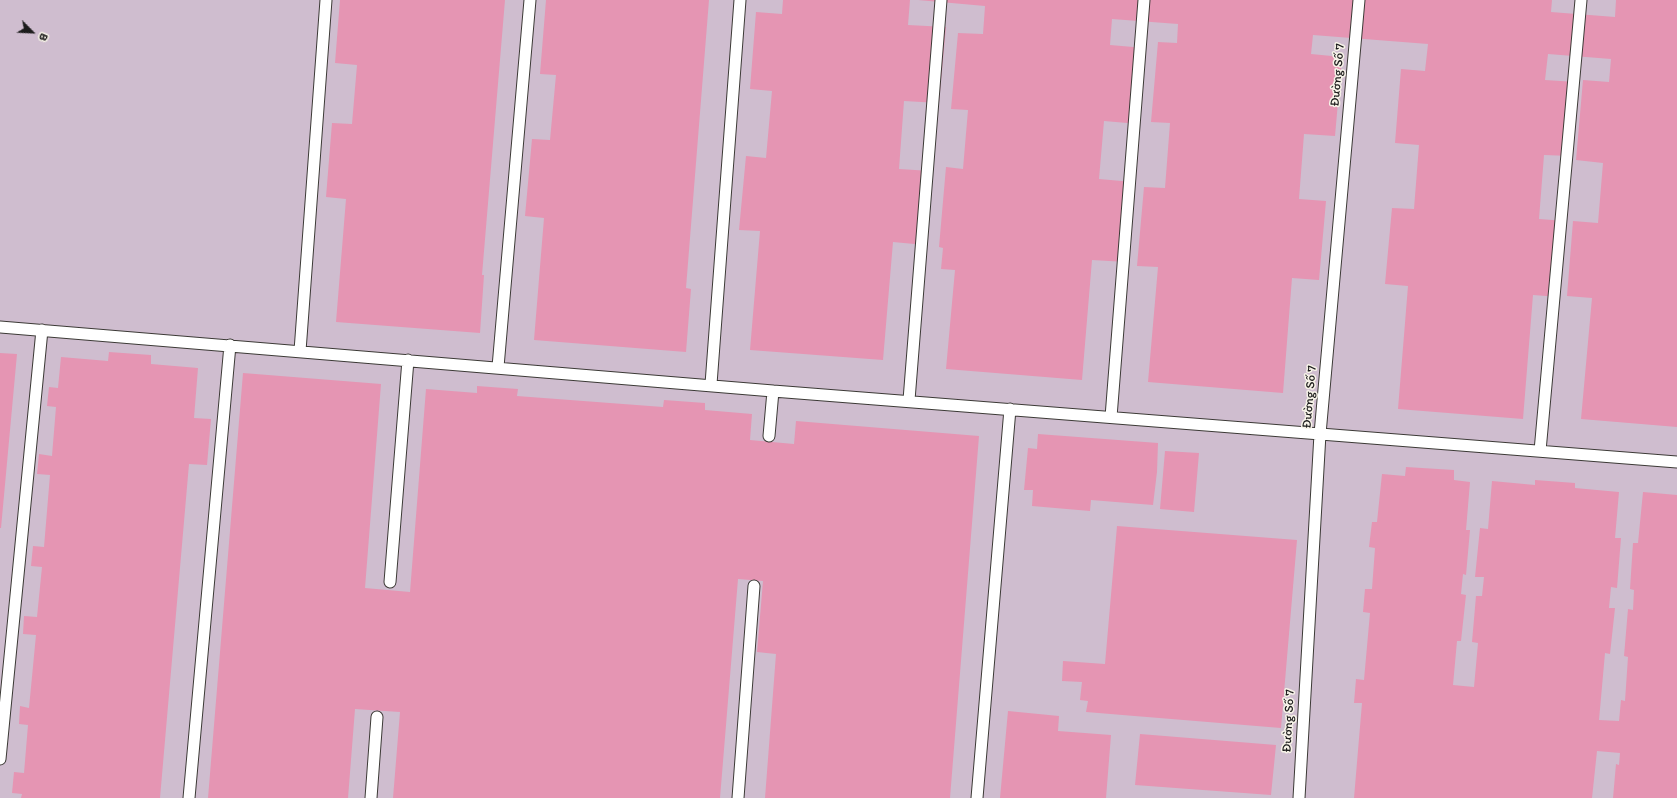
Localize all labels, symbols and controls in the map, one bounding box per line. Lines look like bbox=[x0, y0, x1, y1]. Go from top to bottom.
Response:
north arrow bbox=[12, 12, 52, 52]
text: B bbox=[36, 31, 51, 43]
street label: Đường Số 7 bbox=[1327, 43, 1349, 107]
street label: Đường Số 7 bbox=[1299, 365, 1321, 429]
street label: Đường Số 7 bbox=[1280, 689, 1298, 753]

